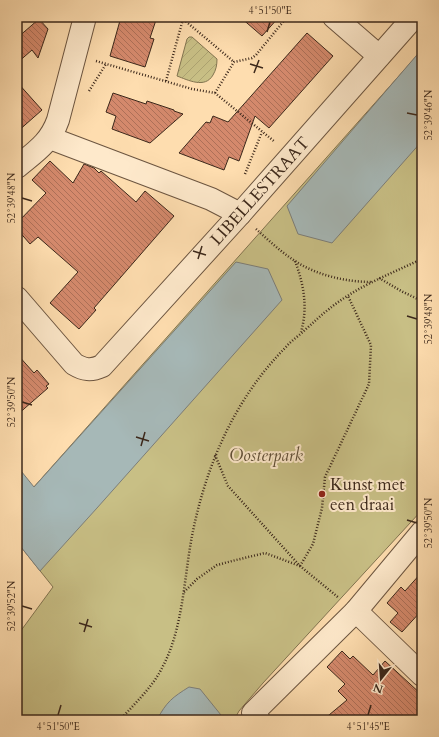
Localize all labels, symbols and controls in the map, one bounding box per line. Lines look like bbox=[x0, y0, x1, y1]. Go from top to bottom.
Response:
text: 4°51'50"E bbox=[248, 4, 292, 18]
text: 52°39'46"N bbox=[422, 89, 436, 140]
street label: LIBELLESTRAAT bbox=[205, 132, 315, 250]
text: 52°39'48"N bbox=[5, 172, 19, 223]
text: 52°39'48"N bbox=[422, 293, 436, 344]
text: 52°39'50"N bbox=[5, 376, 19, 427]
park label: Oosterpark bbox=[229, 444, 303, 467]
place label: Kunst met een draai bbox=[330, 473, 405, 516]
marker: Kunst met een draai bbox=[317, 489, 327, 499]
text: 52°39'50"N bbox=[422, 497, 436, 548]
text: 52°39'52"N bbox=[5, 580, 19, 631]
north arrow bbox=[361, 659, 401, 699]
text: N bbox=[371, 679, 385, 697]
text: 4°51'50"E bbox=[36, 720, 80, 734]
text: 4°51'45"E bbox=[346, 720, 390, 734]

